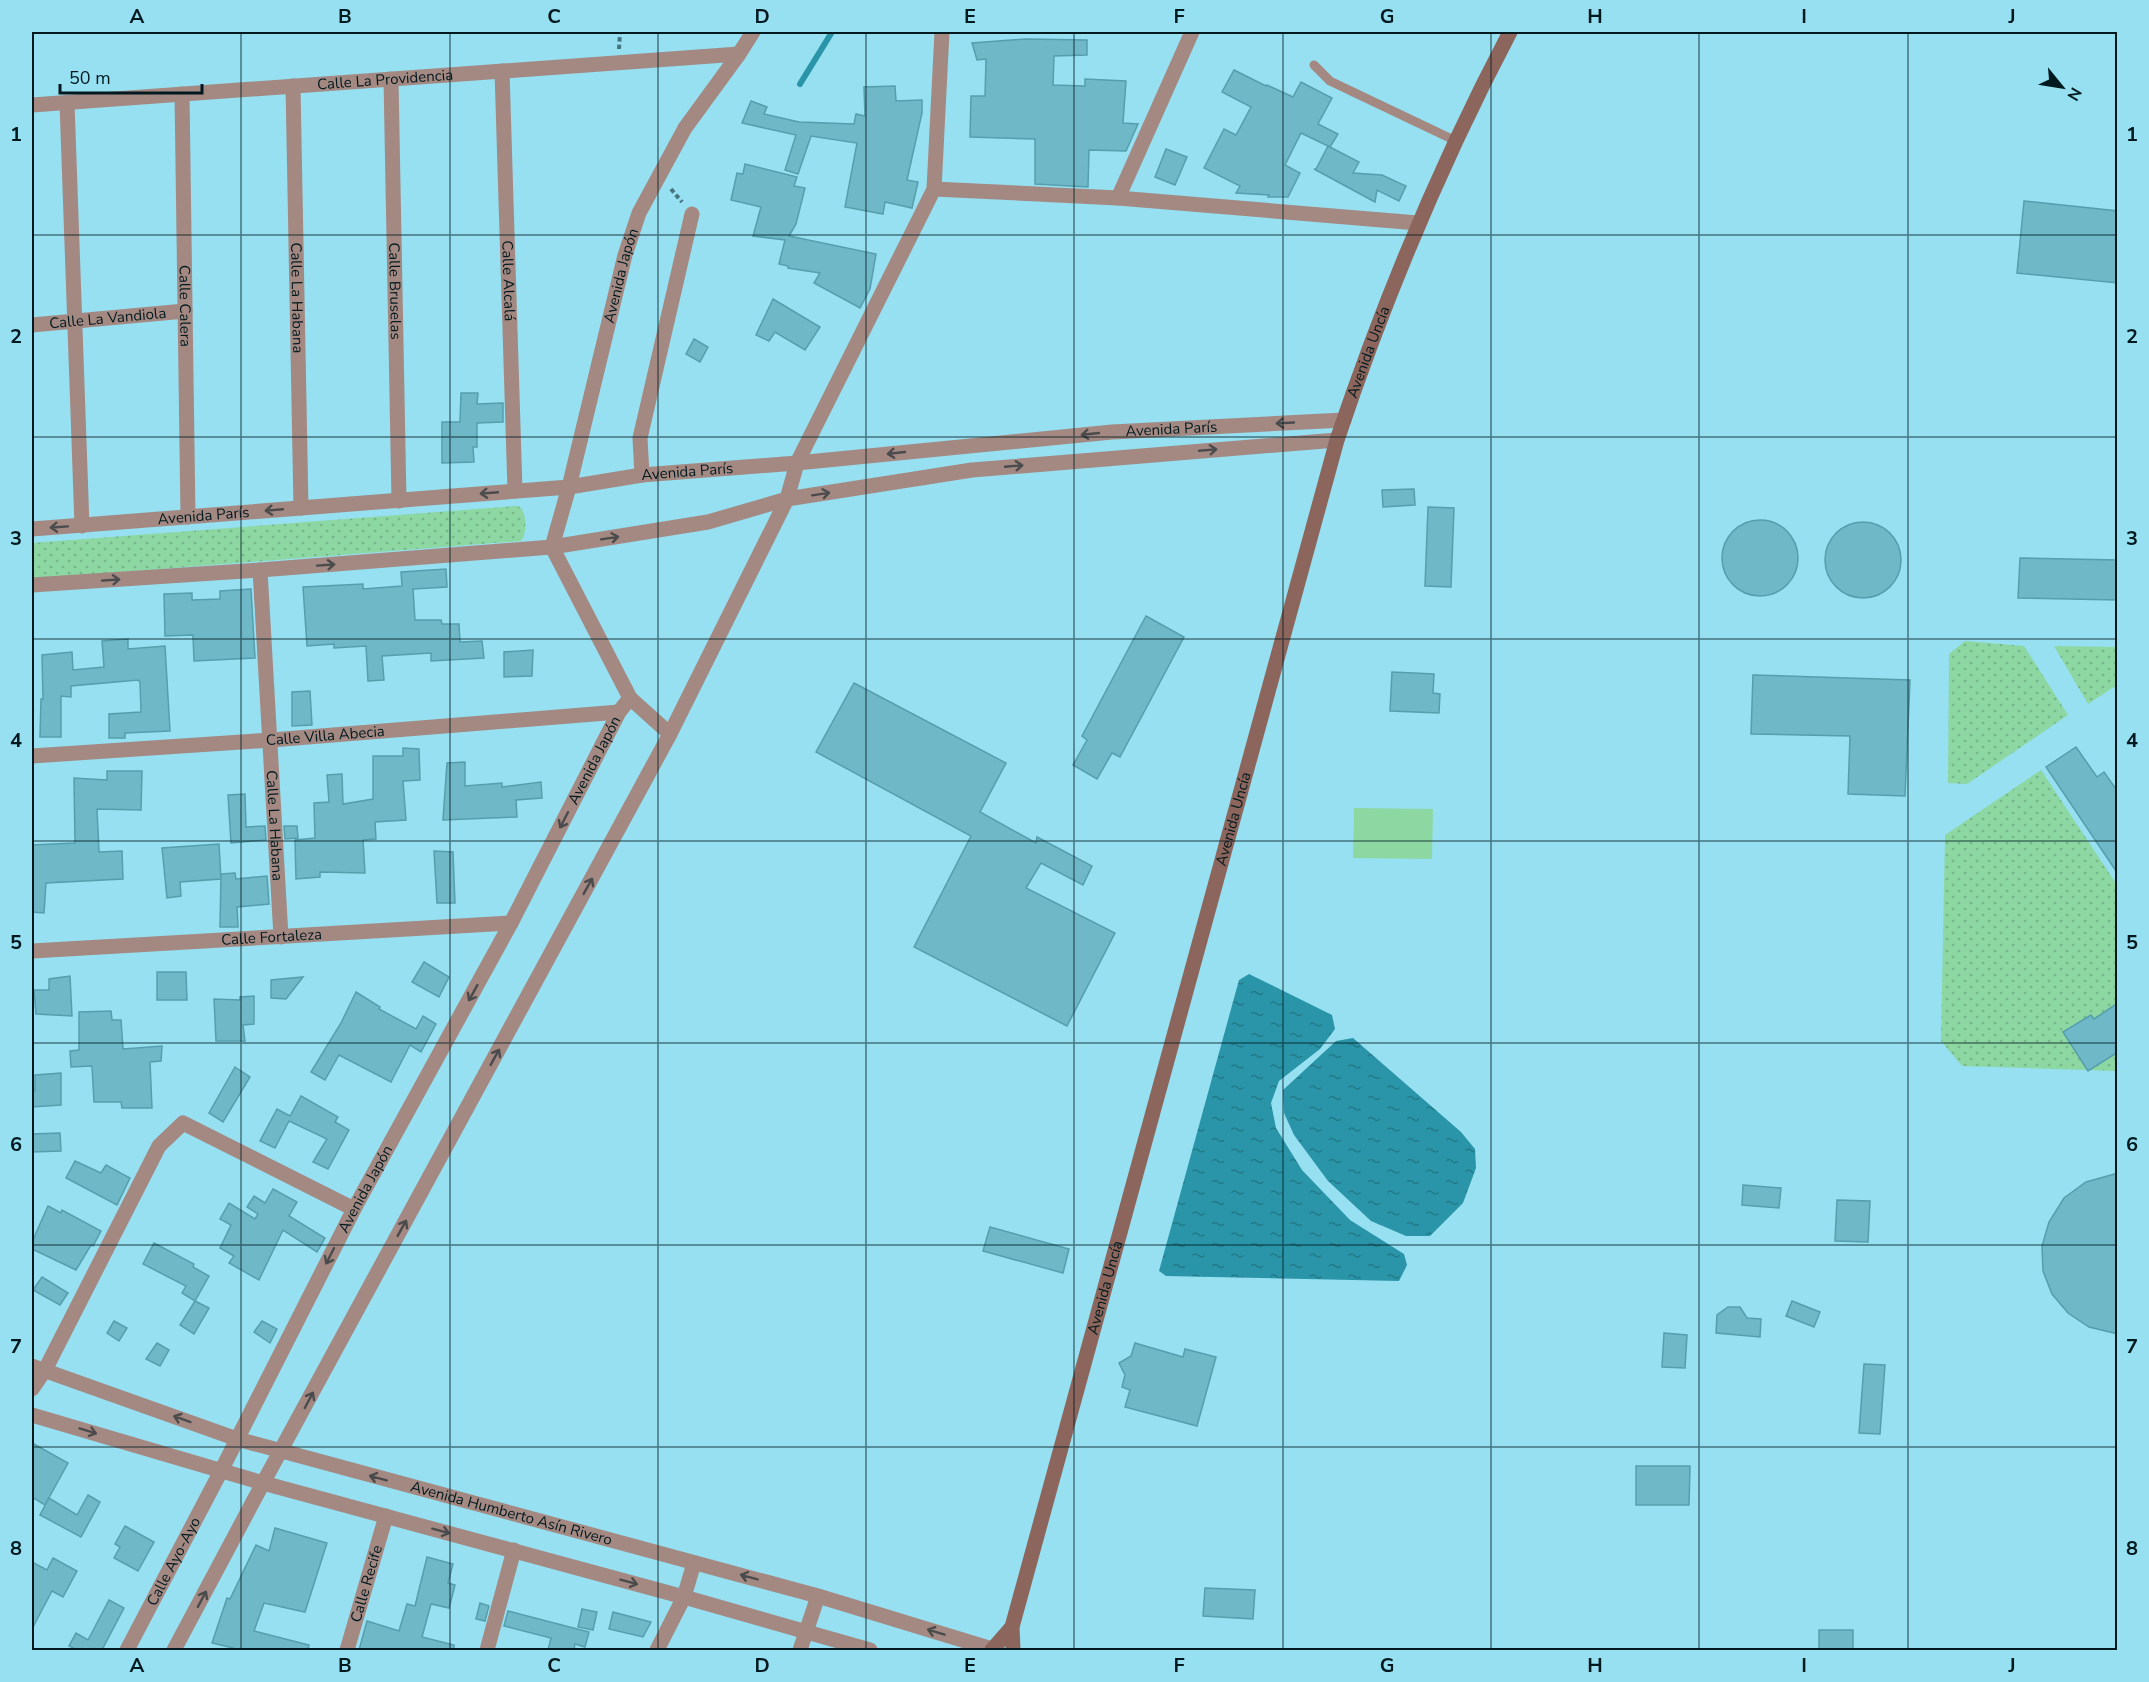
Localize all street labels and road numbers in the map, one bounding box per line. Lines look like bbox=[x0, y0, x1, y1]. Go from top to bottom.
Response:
street label: Calle La Providencia bbox=[316, 65, 454, 94]
street label: Avenida Japón bbox=[599, 226, 643, 325]
street label: Calle Alcalá bbox=[497, 240, 520, 322]
street label: Calle La Habana bbox=[286, 242, 308, 354]
street label: Calle Bruselas bbox=[384, 242, 406, 340]
street label: Calle Calera bbox=[174, 265, 196, 347]
street label: Calle La Vandiola bbox=[48, 303, 167, 333]
street label: Avenida Uncía bbox=[1342, 303, 1394, 401]
street label: Avenida París bbox=[1125, 417, 1218, 441]
street label: Avenida París bbox=[641, 458, 734, 485]
street label: Avenida París bbox=[157, 502, 250, 529]
street label: Avenida Japón bbox=[563, 713, 625, 808]
street label: Calle Villa Abecia bbox=[265, 721, 385, 750]
street label: Calle La Habana bbox=[261, 770, 288, 882]
street label: Avenida Uncía bbox=[1211, 770, 1256, 868]
street label: Calle Fortaleza bbox=[221, 924, 323, 950]
street label: Avenida Japón bbox=[333, 1141, 397, 1236]
street label: Avenida Uncía bbox=[1083, 1238, 1127, 1337]
street label: Avenida Humberto Asín Rivero bbox=[409, 1476, 615, 1550]
street label: Calle Ayo-Ayo bbox=[142, 1514, 205, 1609]
street label: Calle Recife bbox=[346, 1543, 387, 1625]

